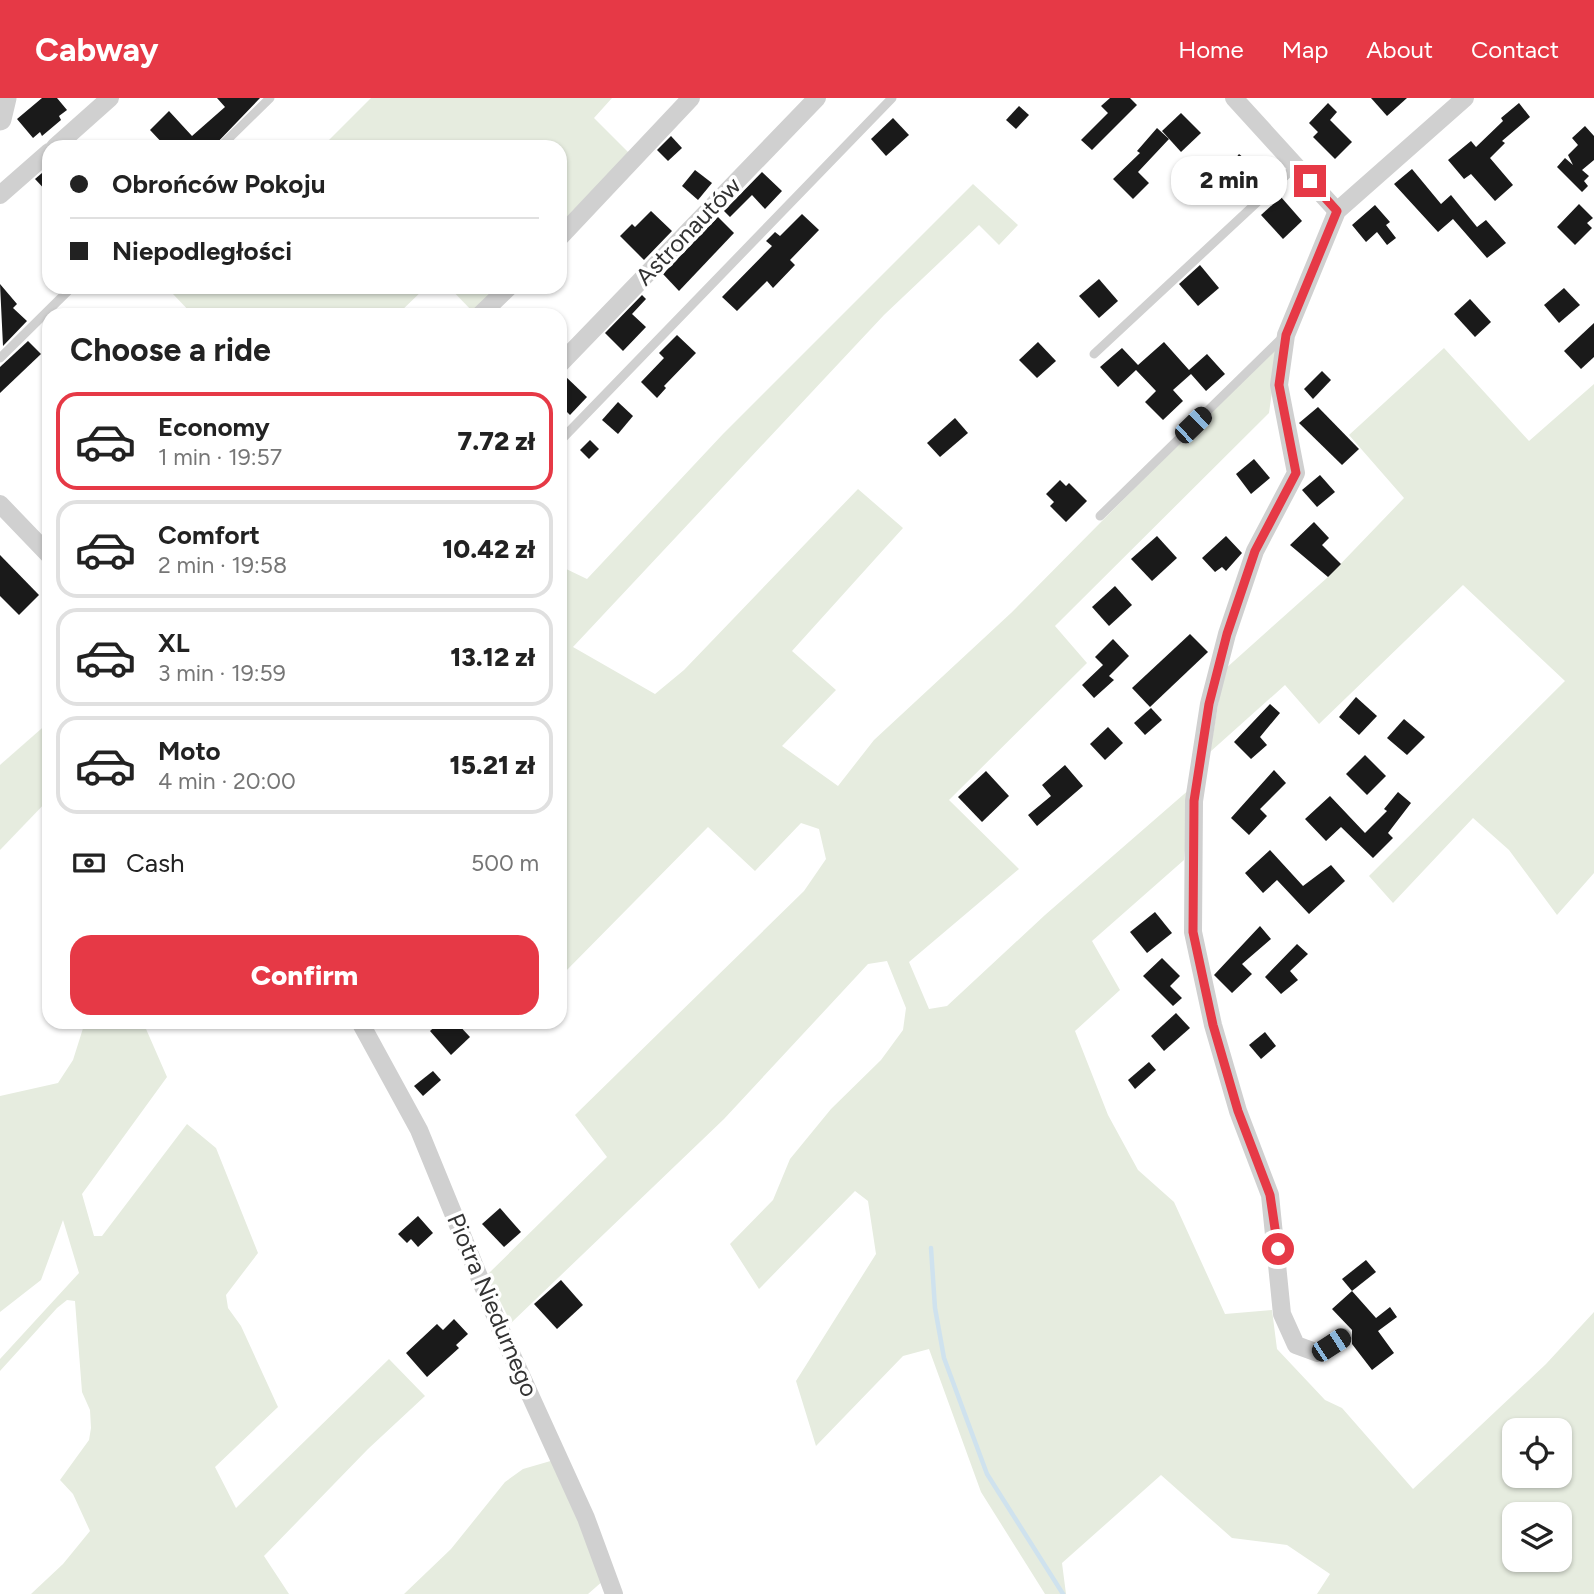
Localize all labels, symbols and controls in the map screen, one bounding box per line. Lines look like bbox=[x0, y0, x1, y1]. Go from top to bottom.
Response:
text: Cabway bbox=[35, 30, 159, 69]
text: Home bbox=[1178, 35, 1244, 64]
text: Map bbox=[1282, 35, 1328, 64]
text: About bbox=[1366, 35, 1433, 64]
text: Contact bbox=[1471, 35, 1559, 64]
callout: 2 min bbox=[1170, 156, 1286, 206]
route end bbox=[1294, 165, 1326, 197]
text: 2 min bbox=[1200, 166, 1258, 194]
text: Obrońców Pokoju bbox=[112, 168, 326, 200]
street label: Astronautów bbox=[629, 171, 747, 291]
text: Niepodległości bbox=[112, 235, 292, 267]
text: Choose a ride bbox=[70, 331, 271, 369]
car bbox=[1171, 403, 1216, 447]
icon: car bbox=[74, 410, 137, 473]
text: Economy bbox=[158, 411, 270, 443]
text: 7.72 zł bbox=[458, 425, 535, 457]
text: 1 min · 19:57 bbox=[158, 443, 282, 471]
icon: car bbox=[74, 518, 137, 581]
text: Comfort bbox=[158, 519, 260, 551]
text: 10.42 zł bbox=[442, 533, 535, 565]
text: 2 min · 19:58 bbox=[158, 551, 287, 579]
icon: car bbox=[74, 626, 137, 689]
text: XL bbox=[158, 627, 190, 659]
text: 13.12 zł bbox=[450, 641, 535, 673]
text: 3 min · 19:59 bbox=[158, 659, 286, 687]
icon: car bbox=[74, 734, 137, 797]
text: Moto bbox=[158, 735, 221, 767]
text: 15.21 zł bbox=[450, 749, 535, 781]
text: 4 min · 20:00 bbox=[158, 767, 296, 795]
icon: cash bbox=[70, 844, 108, 882]
text: Cash bbox=[126, 847, 185, 879]
text: 500 m bbox=[471, 849, 539, 877]
button: Confirm bbox=[70, 935, 539, 1015]
street label: Piotra Niedurnego bbox=[441, 1209, 545, 1401]
route start bbox=[1262, 1233, 1294, 1265]
car bbox=[1308, 1325, 1355, 1365]
map controls bbox=[1502, 1418, 1572, 1572]
button: locate bbox=[1502, 1418, 1572, 1488]
button: layers bbox=[1502, 1502, 1572, 1572]

